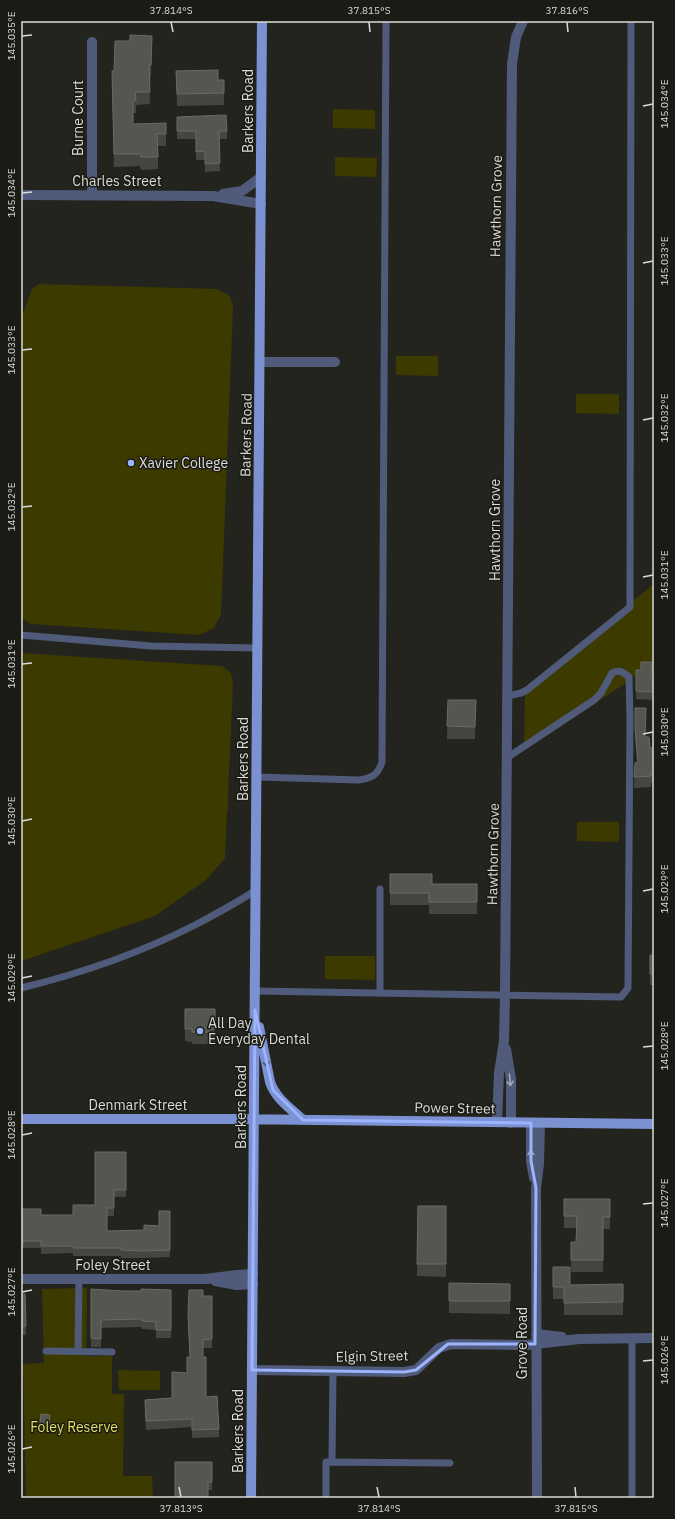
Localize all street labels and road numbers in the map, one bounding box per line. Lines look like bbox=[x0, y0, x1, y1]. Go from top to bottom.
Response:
street label: Barkers Road bbox=[239, 69, 257, 153]
street label: Burne Court bbox=[69, 80, 87, 156]
street label: Hawthorn Grove bbox=[486, 154, 506, 257]
street label: Charles Street bbox=[72, 172, 162, 190]
street label: Barkers Road bbox=[236, 393, 256, 477]
street label: Hawthorn Grove bbox=[486, 479, 504, 581]
street label: Barkers Road bbox=[234, 717, 252, 801]
street label: Hawthorn Grove bbox=[483, 802, 503, 905]
street label: Barkers Road bbox=[232, 1065, 250, 1149]
street label: Denmark Street bbox=[89, 1096, 188, 1114]
street label: Power Street bbox=[414, 1098, 496, 1118]
street label: Foley Street bbox=[75, 1256, 151, 1274]
street label: Grove Road bbox=[513, 1307, 531, 1379]
street label: Elgin Street bbox=[336, 1346, 408, 1366]
street label: Barkers Road bbox=[229, 1389, 247, 1473]

